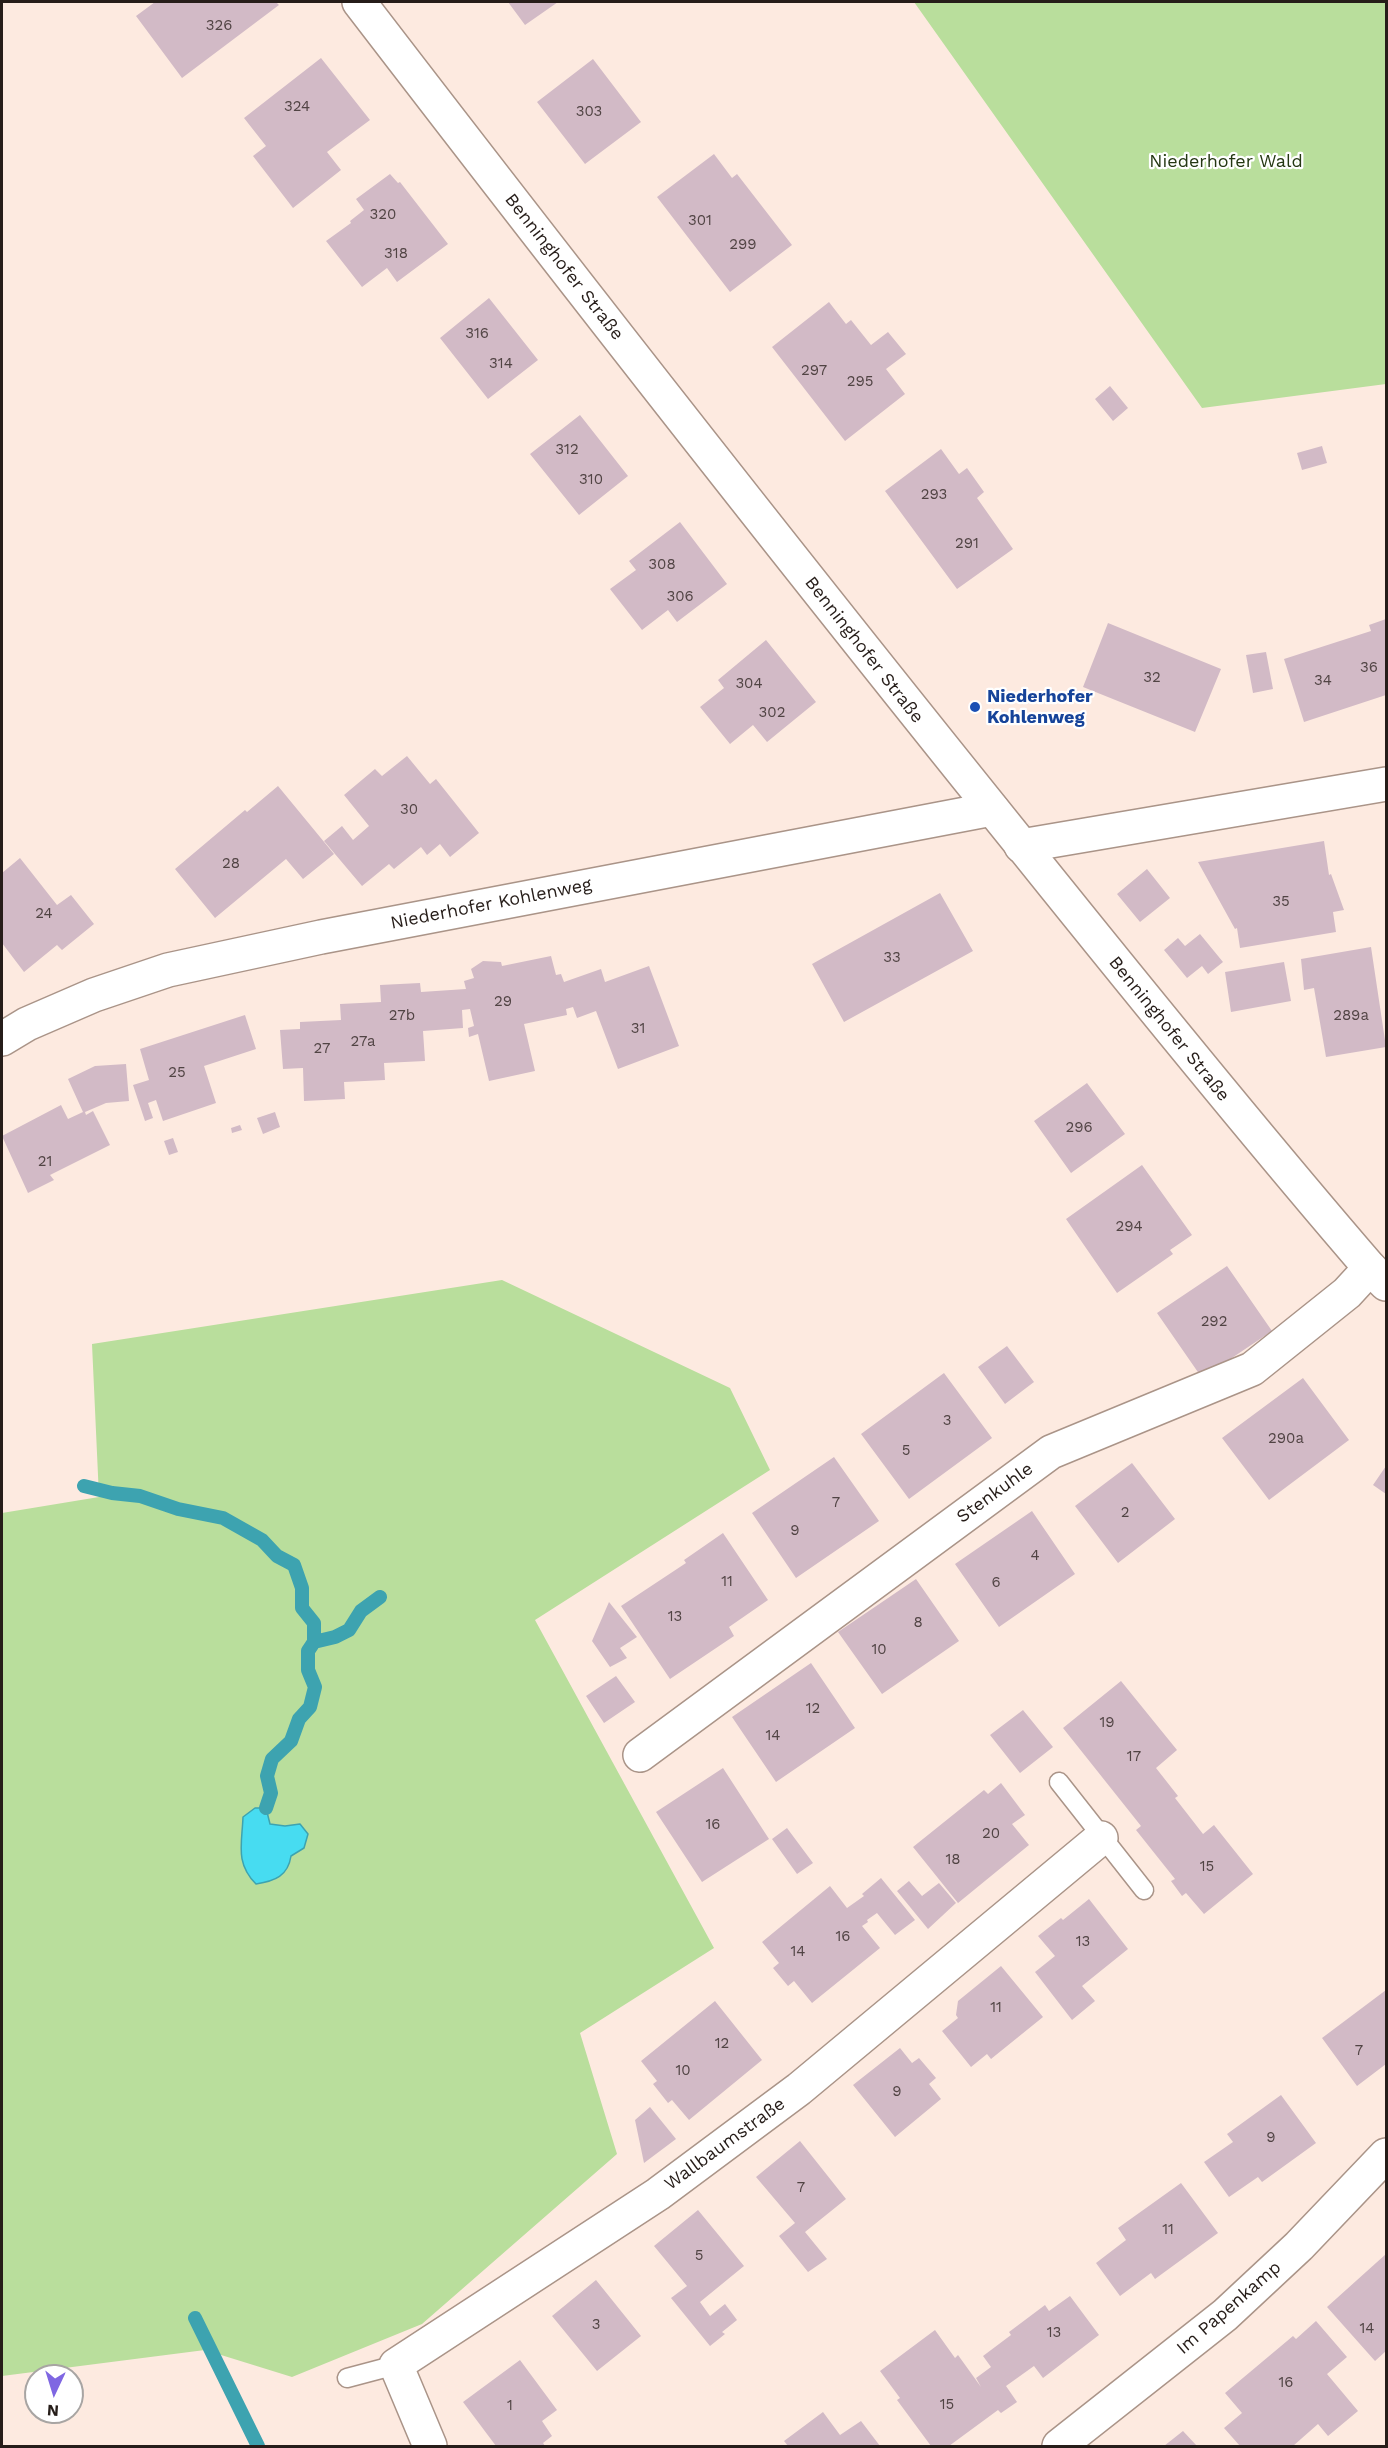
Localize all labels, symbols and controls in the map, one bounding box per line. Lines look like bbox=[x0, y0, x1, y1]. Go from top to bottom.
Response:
house number: 326 bbox=[206, 17, 232, 35]
house number: 324 bbox=[284, 98, 310, 116]
house number: 303 bbox=[576, 103, 602, 121]
park label: Niederhofer Wald bbox=[1149, 151, 1303, 173]
street label: Benninghofer Straße bbox=[500, 189, 628, 345]
house number: 320 bbox=[370, 206, 396, 224]
house number: 301 bbox=[688, 212, 712, 230]
house number: 299 bbox=[729, 236, 757, 254]
house number: 318 bbox=[384, 245, 408, 263]
house number: 316 bbox=[465, 325, 489, 343]
house number: 314 bbox=[489, 355, 513, 373]
house number: 297 bbox=[801, 362, 827, 380]
house number: 295 bbox=[847, 373, 873, 391]
house number: 312 bbox=[555, 441, 579, 459]
house number: 310 bbox=[579, 471, 603, 489]
house number: 293 bbox=[921, 486, 947, 504]
house number: 291 bbox=[955, 535, 979, 553]
house number: 308 bbox=[648, 556, 676, 574]
street label: Benninghofer Straße bbox=[800, 572, 928, 728]
house number: 306 bbox=[666, 588, 694, 606]
house number: 36 bbox=[1360, 659, 1378, 677]
house number: 32 bbox=[1143, 669, 1161, 687]
house number: 34 bbox=[1314, 672, 1332, 690]
house number: 304 bbox=[735, 675, 763, 693]
place label: Niederhofer Kohlenweg bbox=[987, 686, 1093, 728]
marker: Niederhofer Kohlenweg bbox=[968, 700, 982, 714]
house number: 302 bbox=[759, 704, 785, 722]
house number: 30 bbox=[400, 801, 418, 819]
house number: 28 bbox=[222, 855, 240, 873]
street label: Niederhofer Kohlenweg bbox=[389, 874, 593, 934]
house number: 35 bbox=[1272, 893, 1290, 911]
house number: 24 bbox=[35, 905, 53, 923]
house number: 33 bbox=[883, 949, 901, 967]
street label: Benninghofer Straße bbox=[1104, 952, 1234, 1106]
house number: 29 bbox=[494, 993, 512, 1011]
house number: 27b bbox=[389, 1007, 415, 1025]
house number: 289a bbox=[1333, 1007, 1369, 1025]
house number: 31 bbox=[631, 1020, 645, 1038]
house number: 27a bbox=[351, 1033, 375, 1051]
house number: 27 bbox=[314, 1040, 330, 1058]
house number: 25 bbox=[168, 1064, 186, 1082]
house number: 296 bbox=[1065, 1119, 1093, 1137]
house number: 21 bbox=[38, 1153, 52, 1171]
house number: 294 bbox=[1115, 1218, 1143, 1236]
house number: 292 bbox=[1201, 1313, 1227, 1331]
house number: 3 bbox=[943, 1412, 951, 1430]
house number: 290a bbox=[1268, 1430, 1304, 1448]
house number: 5 bbox=[902, 1442, 910, 1460]
street label: Stenkuhle bbox=[953, 1458, 1037, 1528]
house number: 7 bbox=[832, 1494, 840, 1512]
house number: 2 bbox=[1121, 1504, 1129, 1522]
house number: 9 bbox=[790, 1522, 800, 1540]
house number: 4 bbox=[1030, 1547, 1040, 1565]
house number: 11 bbox=[721, 1573, 733, 1591]
house number: 6 bbox=[991, 1574, 1001, 1592]
house number: 13 bbox=[668, 1608, 682, 1626]
house number: 8 bbox=[913, 1614, 923, 1632]
house number: 10 bbox=[871, 1641, 887, 1659]
house number: 12 bbox=[806, 1700, 820, 1718]
house number: 19 bbox=[1099, 1714, 1115, 1732]
house number: 14 bbox=[765, 1727, 781, 1745]
house number: 17 bbox=[1127, 1748, 1141, 1766]
house number: 16 bbox=[706, 1816, 720, 1834]
house number: 20 bbox=[982, 1825, 1000, 1843]
house number: 18 bbox=[945, 1851, 961, 1869]
house number: 15 bbox=[1200, 1858, 1214, 1876]
house number: 16 bbox=[836, 1928, 850, 1946]
house number: 13 bbox=[1076, 1933, 1090, 1951]
house number: 14 bbox=[790, 1943, 806, 1961]
house number: 11 bbox=[990, 1999, 1002, 2017]
house number: 12 bbox=[715, 2035, 729, 2053]
house number: 7 bbox=[1355, 2042, 1363, 2060]
house number: 10 bbox=[675, 2062, 691, 2080]
house number: 9 bbox=[892, 2083, 902, 2101]
street label: Wallbaumstraße bbox=[661, 2093, 789, 2195]
house number: 9 bbox=[1266, 2129, 1276, 2147]
house number: 7 bbox=[797, 2179, 805, 2197]
house number: 11 bbox=[1162, 2221, 1174, 2239]
house number: 5 bbox=[695, 2247, 703, 2265]
street label: Im Papenkamp bbox=[1172, 2257, 1286, 2359]
house number: 3 bbox=[592, 2316, 600, 2334]
house number: 14 bbox=[1359, 2320, 1375, 2338]
house number: 13 bbox=[1047, 2324, 1061, 2342]
north arrow bbox=[24, 2364, 84, 2424]
house number: 16 bbox=[1279, 2374, 1293, 2392]
house number: 15 bbox=[940, 2396, 954, 2414]
house number: 1 bbox=[507, 2397, 513, 2415]
text: N bbox=[46, 2401, 59, 2420]

